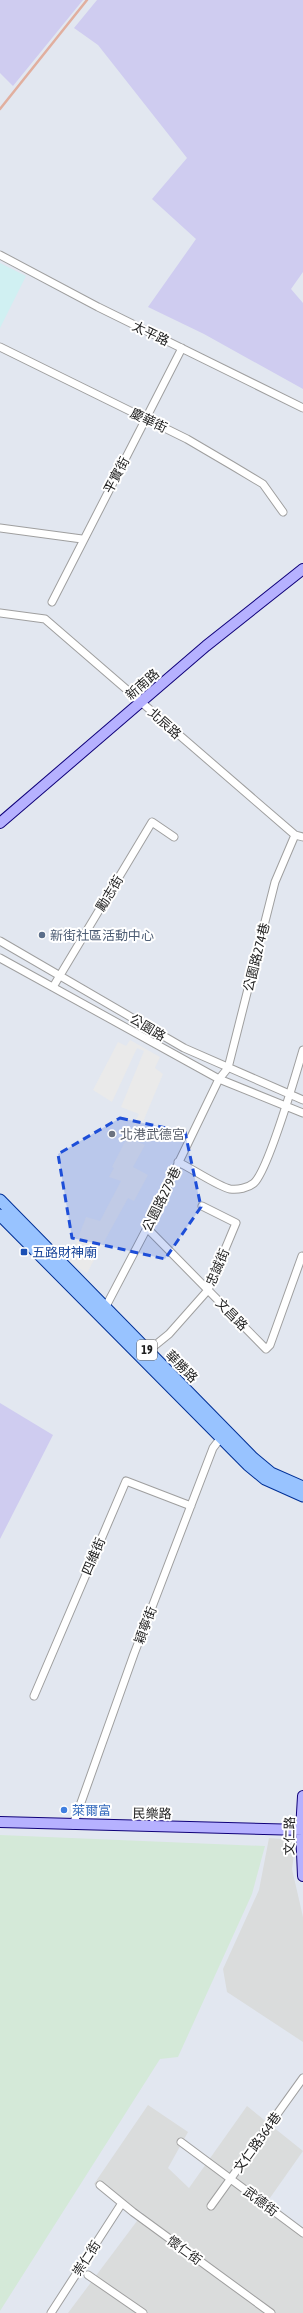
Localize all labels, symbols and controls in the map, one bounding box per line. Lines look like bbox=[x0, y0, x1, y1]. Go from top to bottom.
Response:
street label: 太平路 bbox=[130, 318, 172, 349]
street label: 慶華街 bbox=[128, 405, 170, 435]
street label: 平實街 bbox=[101, 454, 132, 496]
street label: 新南路 bbox=[123, 666, 162, 703]
street label: 北辰路 bbox=[145, 705, 184, 742]
street label: 勵志街 bbox=[93, 873, 126, 914]
street label: 公園路274巷 bbox=[241, 921, 272, 993]
place label: 新街社區活動中心 bbox=[50, 928, 154, 943]
marker: 新街社區活動中心 bbox=[37, 930, 47, 940]
street label: 公園路 bbox=[127, 1011, 168, 1044]
place label: 北港武德宮 bbox=[120, 1127, 185, 1142]
marker: 北港武德宮 bbox=[107, 1129, 117, 1139]
street label: 公園路279巷 bbox=[139, 1164, 184, 1234]
place label: 五路財神廟 bbox=[32, 1245, 97, 1260]
street label: 忠誠街 bbox=[203, 1246, 232, 1288]
marker: 五路財神廟 bbox=[19, 1247, 29, 1257]
street label: 文昌路 bbox=[213, 1295, 251, 1333]
road number: 19 bbox=[137, 1340, 157, 1360]
street label: 華勝路 bbox=[163, 1347, 201, 1385]
street label: 四維街 bbox=[79, 1535, 108, 1577]
street label: 穎寧街 bbox=[131, 1604, 159, 1646]
place label: 萊爾富 bbox=[72, 1803, 111, 1818]
marker: 萊爾富 bbox=[59, 1805, 69, 1815]
street label: 民樂路 bbox=[132, 1806, 172, 1821]
street label: 文仁路 bbox=[282, 1816, 297, 1856]
street label: 文仁路364巷 bbox=[231, 2109, 284, 2175]
street label: 武德街 bbox=[241, 2184, 281, 2219]
street label: 懷仁街 bbox=[165, 2233, 205, 2268]
street label: 崇仁街 bbox=[70, 2238, 103, 2279]

